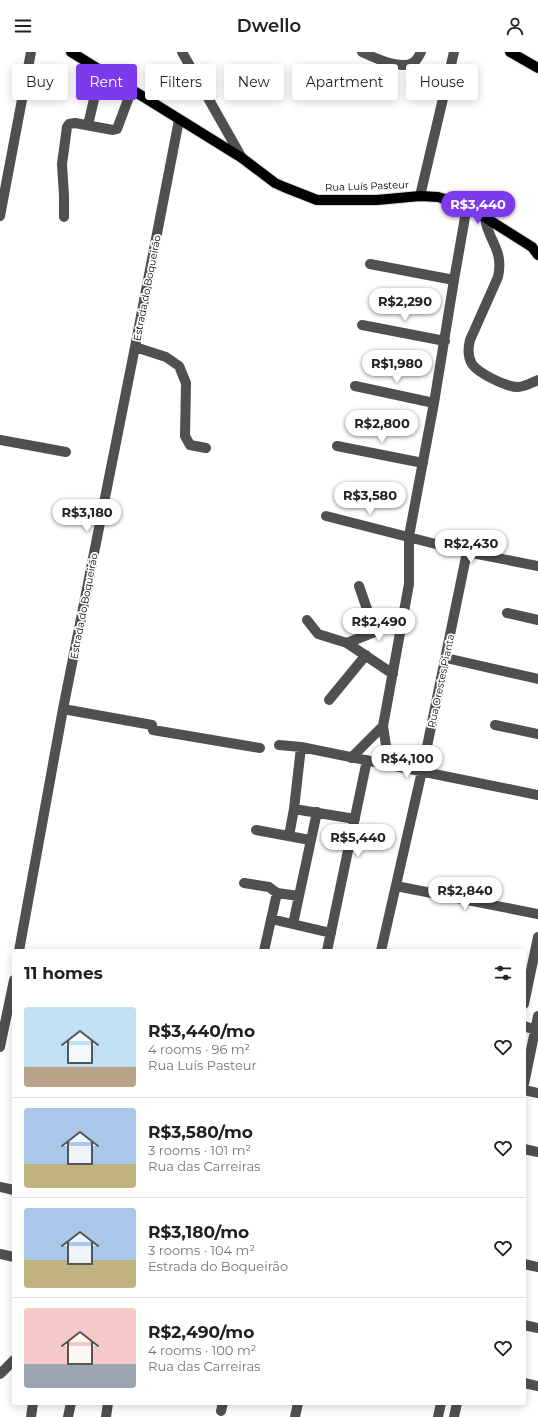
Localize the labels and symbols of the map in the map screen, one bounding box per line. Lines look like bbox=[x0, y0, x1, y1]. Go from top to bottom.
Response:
street label: Rua Luís Pasteur bbox=[325, 178, 409, 194]
pin: R$3,440 bbox=[441, 191, 515, 225]
street label: Estrada do Boqueirão bbox=[130, 234, 164, 342]
pin: R$2,290 bbox=[368, 288, 442, 322]
pin: R$1,980 bbox=[360, 350, 434, 384]
pin: R$2,800 bbox=[345, 410, 419, 444]
pin: R$3,580 bbox=[333, 482, 407, 516]
pin: R$3,180 bbox=[50, 499, 124, 533]
pin: R$2,430 bbox=[434, 530, 508, 564]
street label: Estrada do Boqueirão bbox=[67, 552, 101, 660]
pin: R$2,490 bbox=[342, 608, 416, 642]
street label: Rua Orestes Pianta bbox=[425, 633, 457, 729]
pin: R$4,100 bbox=[370, 745, 444, 779]
pin: R$5,440 bbox=[321, 824, 395, 858]
pin: R$2,840 bbox=[428, 877, 502, 911]

